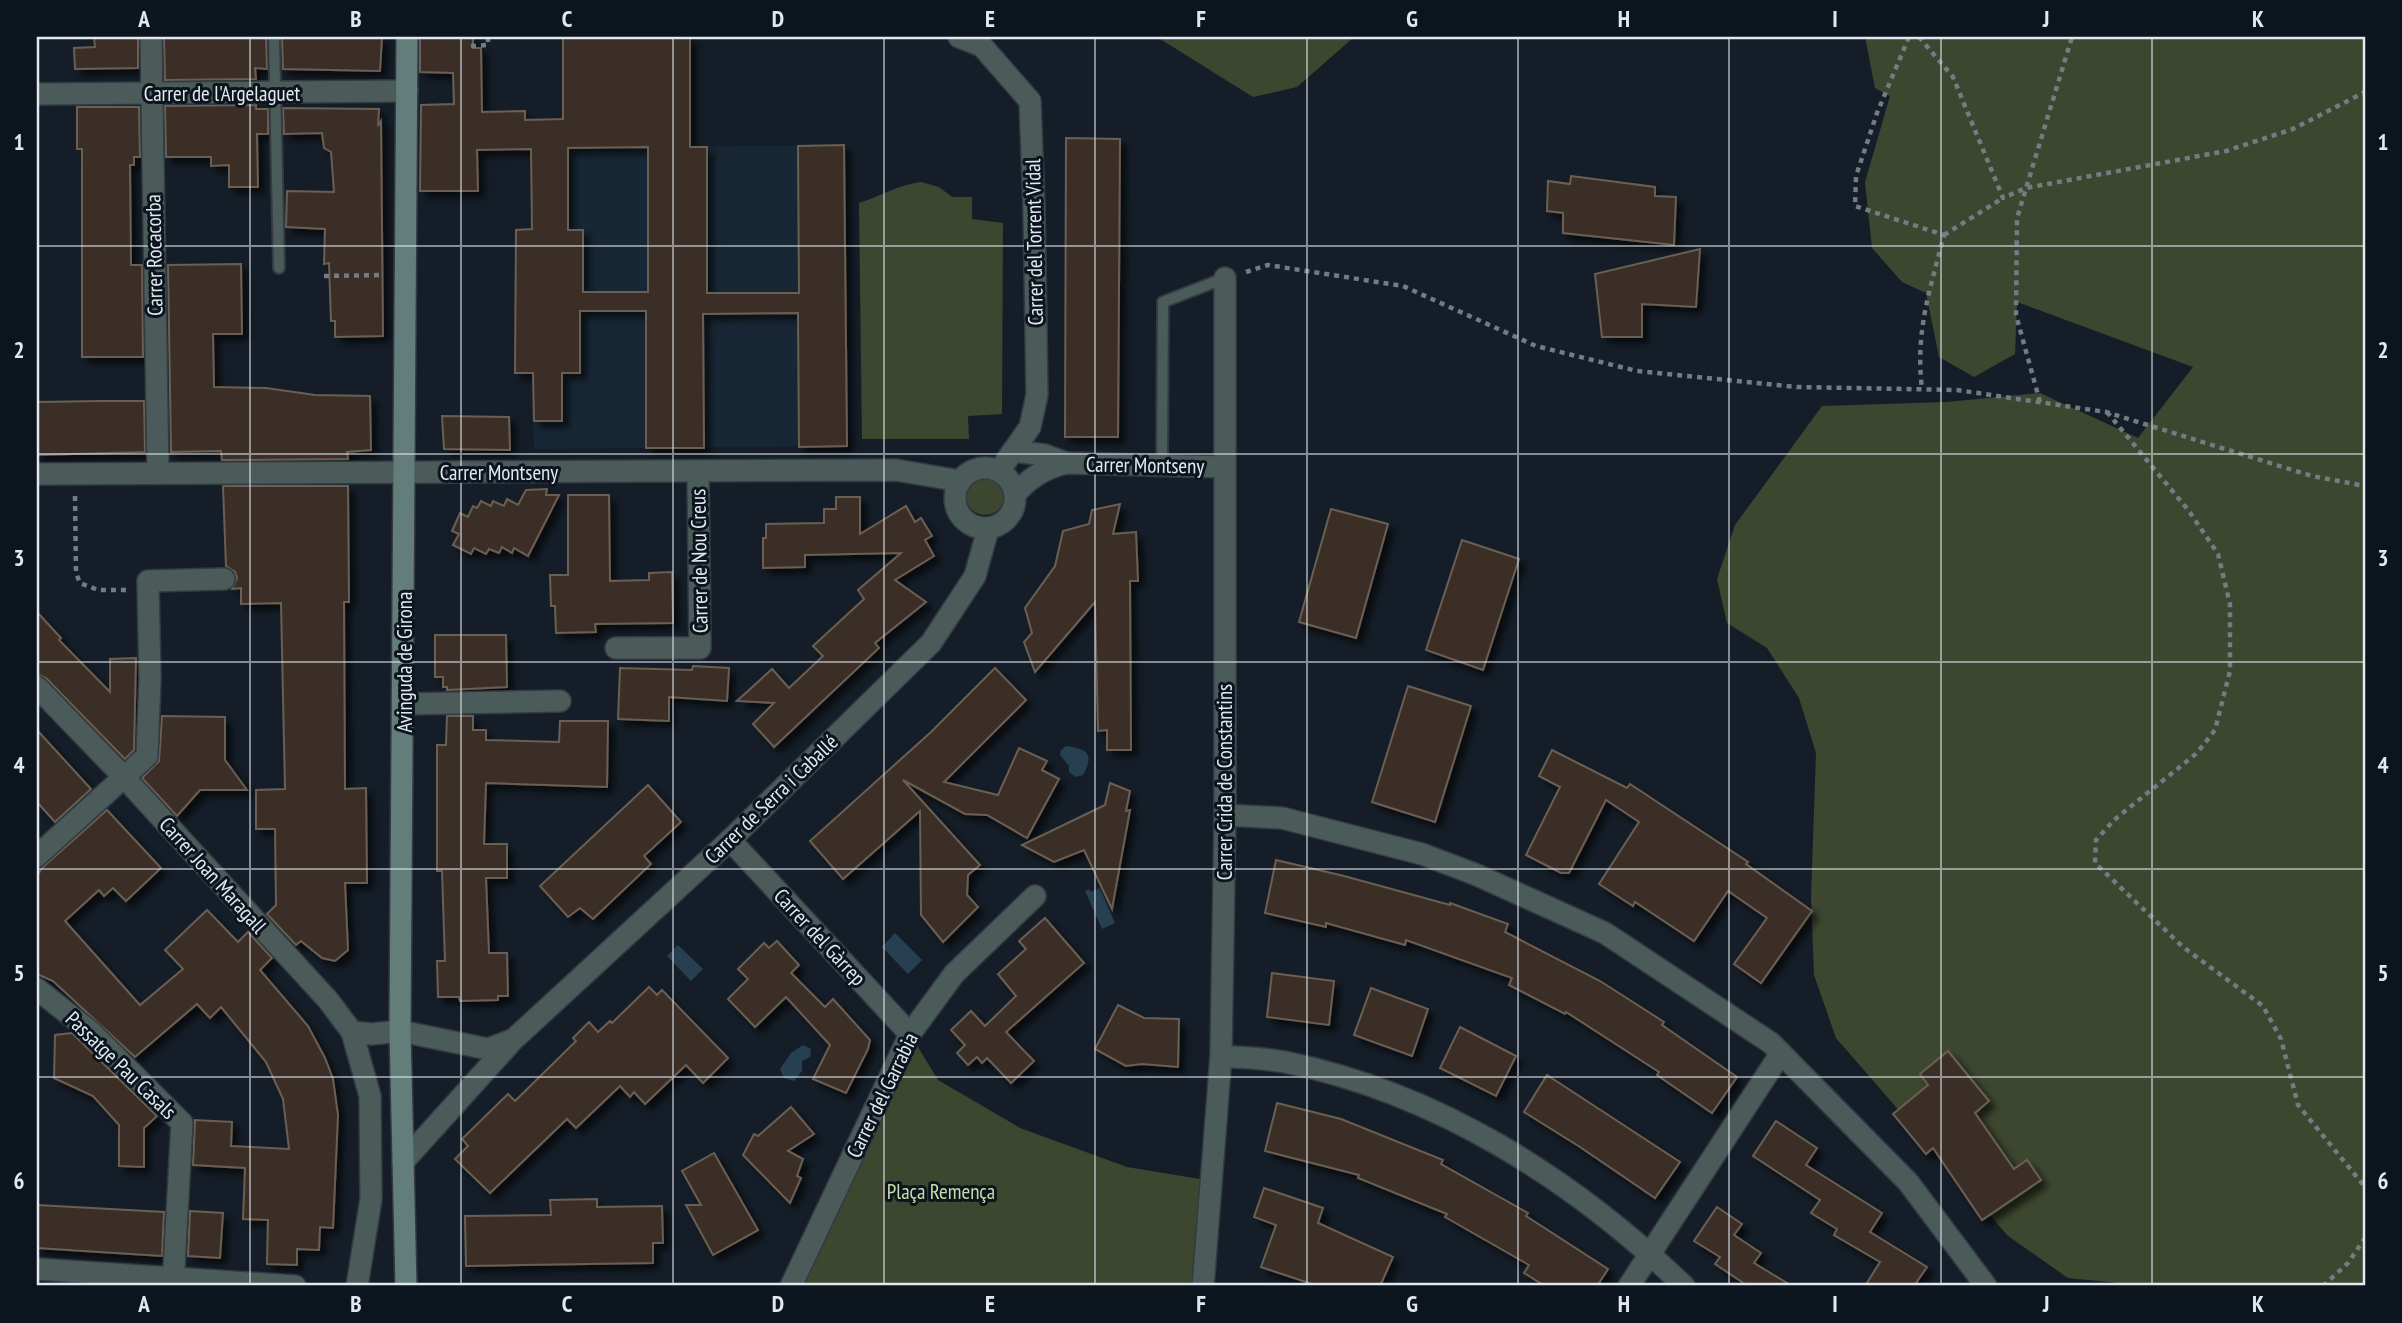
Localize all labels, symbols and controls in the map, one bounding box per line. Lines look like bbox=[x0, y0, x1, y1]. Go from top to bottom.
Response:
text: A bbox=[137, 4, 150, 33]
text: B bbox=[350, 4, 362, 33]
text: C bbox=[562, 4, 573, 33]
text: D bbox=[772, 4, 784, 33]
text: E bbox=[985, 4, 995, 33]
text: F bbox=[1196, 4, 1206, 33]
text: G bbox=[1406, 4, 1418, 33]
text: H bbox=[1618, 4, 1630, 33]
text: I bbox=[1832, 4, 1838, 33]
text: J bbox=[2042, 4, 2049, 33]
text: K bbox=[2252, 4, 2264, 33]
street label: Carrer de l'Argelaguet bbox=[144, 80, 300, 107]
text: 1 bbox=[14, 127, 25, 156]
text: 1 bbox=[2378, 127, 2389, 156]
street label: Carrer del Torrent Vidal bbox=[1019, 158, 1049, 326]
street label: Carrer Rocacorba bbox=[139, 194, 169, 316]
text: 2 bbox=[14, 335, 25, 364]
text: 2 bbox=[2378, 335, 2389, 364]
street label: Carrer Montseny bbox=[1086, 450, 1205, 480]
street label: Carrer Montseny bbox=[440, 459, 558, 486]
street label: Carrer de Nou Creus bbox=[684, 489, 714, 633]
text: 3 bbox=[14, 543, 25, 572]
text: 3 bbox=[2378, 543, 2389, 572]
street label: Avinguda de Girona bbox=[391, 592, 418, 732]
street label: Carrer Crida de Constantins bbox=[1211, 684, 1238, 880]
street label: Carrer de Serra i Caballé bbox=[699, 728, 843, 870]
text: 4 bbox=[14, 750, 25, 779]
text: 4 bbox=[2378, 750, 2389, 779]
street label: Carrer Joan Maragall bbox=[154, 811, 272, 939]
street label: Carrer del Gàrrep bbox=[768, 883, 872, 991]
text: 5 bbox=[14, 958, 25, 987]
text: 5 bbox=[2378, 958, 2389, 987]
street label: Passatge Pau Casals bbox=[60, 1005, 182, 1125]
street label: Carrer del Garrabia bbox=[840, 1028, 924, 1162]
text: 6 bbox=[14, 1166, 25, 1195]
text: 6 bbox=[2378, 1166, 2389, 1195]
park label: Plaça Remença bbox=[887, 1178, 995, 1205]
text: A bbox=[137, 1289, 150, 1318]
text: B bbox=[350, 1289, 362, 1318]
text: C bbox=[562, 1289, 573, 1318]
text: D bbox=[772, 1289, 784, 1318]
text: E bbox=[985, 1289, 995, 1318]
text: F bbox=[1196, 1289, 1206, 1318]
text: G bbox=[1406, 1289, 1418, 1318]
text: H bbox=[1618, 1289, 1630, 1318]
text: I bbox=[1832, 1289, 1838, 1318]
text: J bbox=[2042, 1289, 2049, 1318]
text: K bbox=[2252, 1289, 2264, 1318]

